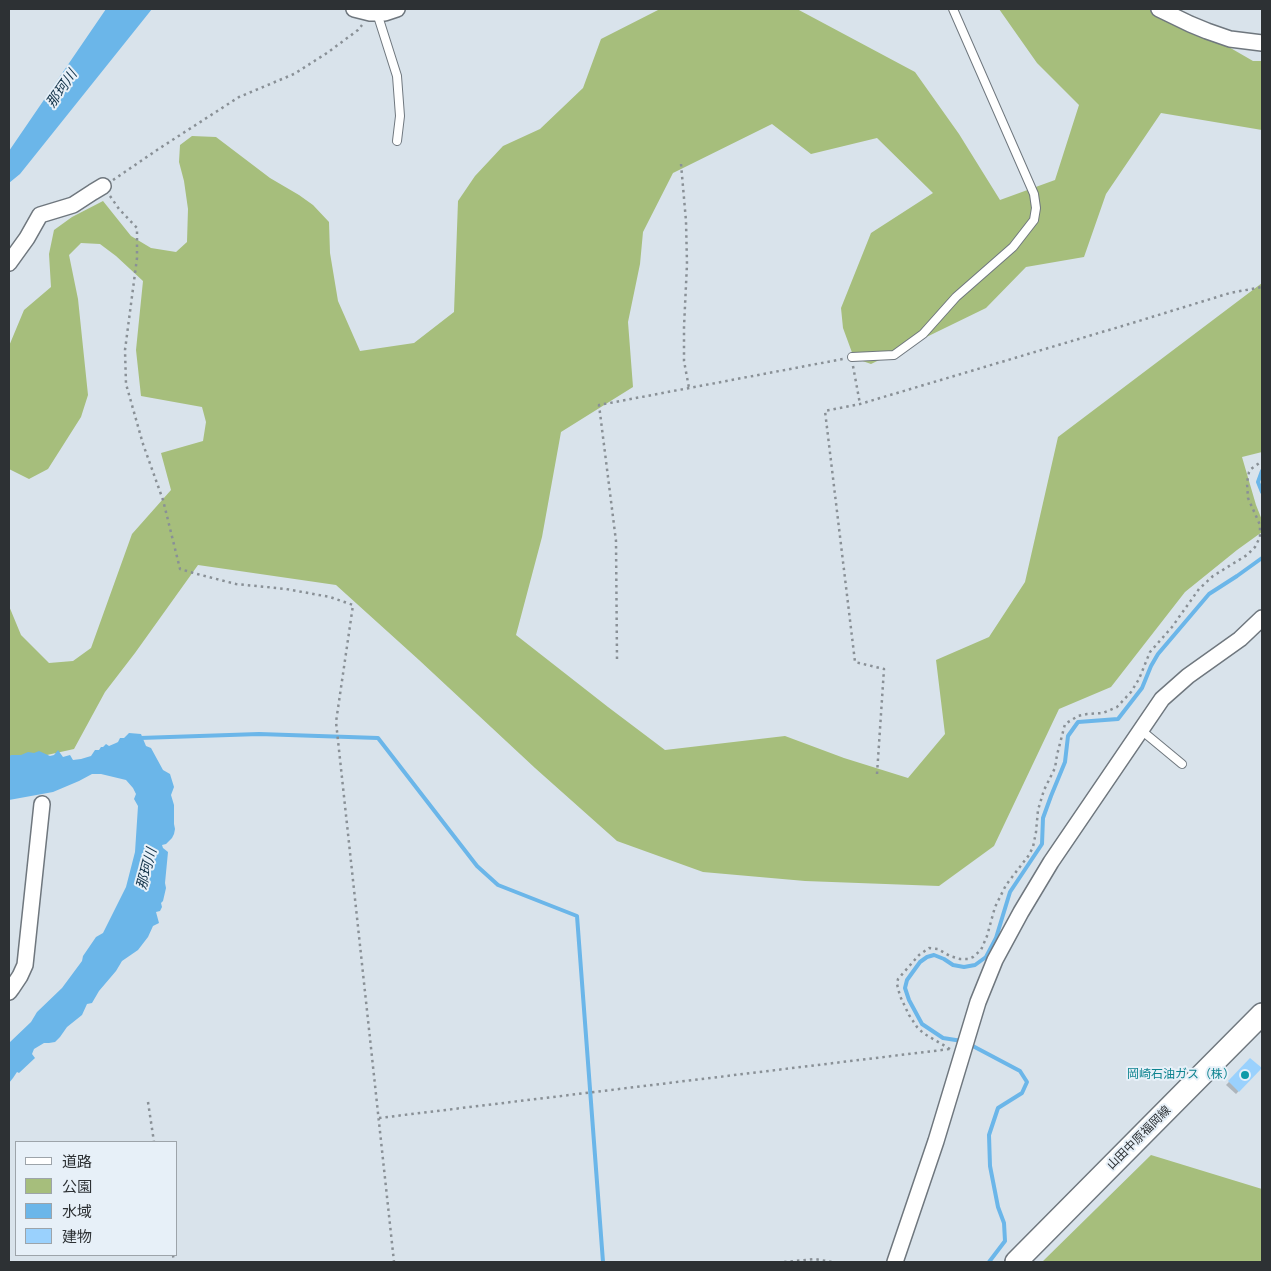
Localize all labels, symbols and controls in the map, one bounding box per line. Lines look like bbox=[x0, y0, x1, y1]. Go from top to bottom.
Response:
water label: 那珂川 bbox=[43, 67, 81, 111]
water label: 那珂川 bbox=[133, 847, 161, 891]
place label: 岡崎石油ガス（株） bbox=[1127, 1068, 1235, 1082]
marker: 岡崎石油ガス（株） bbox=[1239, 1069, 1251, 1081]
street label: 山田中原福岡線 bbox=[1104, 1103, 1174, 1173]
legend bbox=[15, 1141, 178, 1256]
text: 道路 bbox=[62, 1151, 92, 1171]
text: 公園 bbox=[62, 1176, 92, 1196]
text: 水域 bbox=[62, 1201, 92, 1221]
text: 建物 bbox=[62, 1226, 92, 1246]

